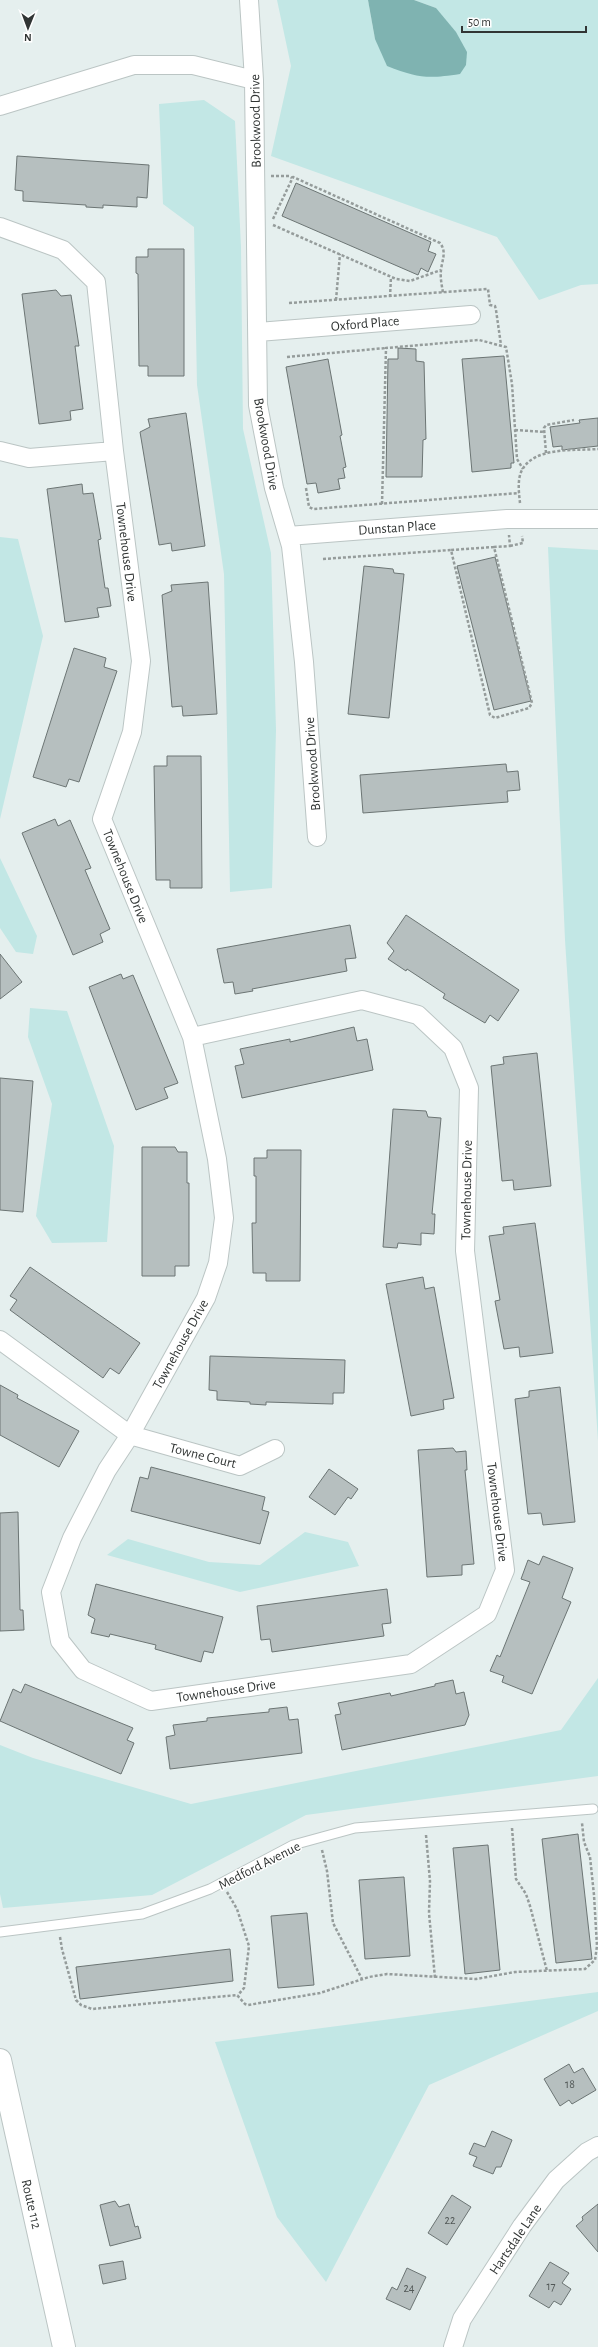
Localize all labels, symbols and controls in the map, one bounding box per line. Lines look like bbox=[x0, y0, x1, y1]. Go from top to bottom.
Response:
north arrow bbox=[8, 8, 48, 48]
scale bar bbox=[462, 8, 586, 34]
text: 50 m bbox=[468, 16, 491, 28]
text: N bbox=[24, 32, 32, 43]
street label: Brookwood Drive bbox=[248, 74, 264, 168]
street label: Oxford Place bbox=[330, 314, 400, 334]
street label: Brookwood Drive bbox=[251, 397, 281, 492]
street label: Townehouse Drive bbox=[113, 502, 139, 603]
street label: Dunstan Place bbox=[358, 518, 436, 538]
street label: Brookwood Drive bbox=[303, 717, 323, 811]
street label: Townehouse Drive bbox=[100, 827, 150, 925]
street label: Townehouse Drive bbox=[459, 1140, 475, 1240]
street label: Townehouse Drive bbox=[150, 1297, 211, 1392]
street label: Towne Court bbox=[168, 1441, 238, 1471]
street label: Townehouse Drive bbox=[484, 1462, 510, 1563]
street label: Townehouse Drive bbox=[176, 1677, 277, 1705]
street label: Medford Avenue bbox=[216, 1839, 303, 1893]
house number: 18 bbox=[565, 2078, 575, 2090]
street label: Route 112 bbox=[19, 2178, 44, 2230]
street label: Hartsdale Lane bbox=[487, 2202, 544, 2277]
house number: 22 bbox=[445, 2214, 456, 2226]
house number: 17 bbox=[546, 2280, 556, 2292]
house number: 24 bbox=[403, 2282, 415, 2294]

